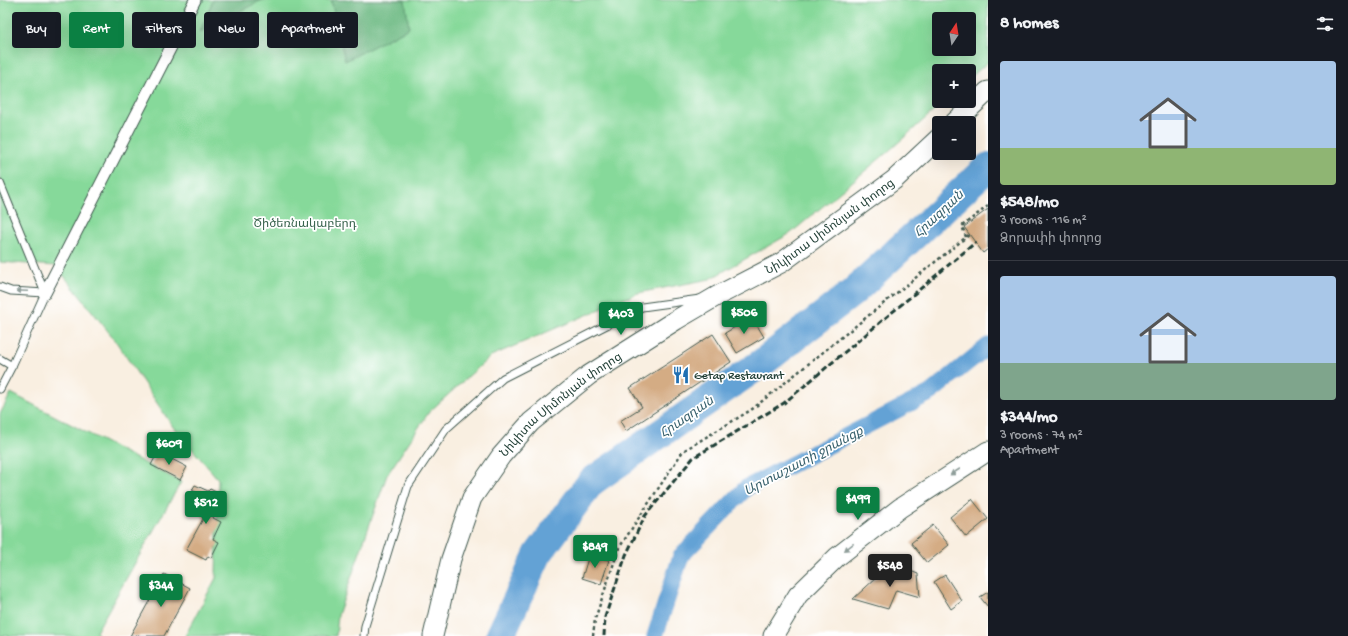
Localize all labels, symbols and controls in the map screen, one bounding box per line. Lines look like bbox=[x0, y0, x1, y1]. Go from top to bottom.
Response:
chip: Buy bbox=[12, 12, 61, 48]
chip: Rent bbox=[69, 12, 124, 48]
chip: Filters bbox=[132, 12, 196, 48]
chip: New bbox=[204, 12, 259, 48]
chip: Apartment bbox=[267, 12, 358, 48]
north arrow bbox=[932, 12, 976, 56]
map controls bbox=[932, 12, 976, 160]
icon: filters bbox=[1314, 13, 1336, 35]
text: 8 homes bbox=[1000, 14, 1058, 34]
button: + bbox=[932, 64, 976, 108]
icon: home bbox=[1132, 87, 1204, 159]
button: − bbox=[932, 116, 976, 160]
street label: Նիկիտա Սիմոնյան փողոց bbox=[764, 177, 898, 279]
water label: Հրազդան bbox=[912, 187, 968, 242]
text: $548/mo bbox=[1000, 193, 1059, 213]
text: 3 rooms · 116 m² bbox=[1000, 213, 1087, 228]
park label: Ծիծեռնակաբերդ bbox=[254, 217, 357, 232]
text: Ձորափի փողոց bbox=[1000, 232, 1102, 247]
one-way arrow bbox=[16, 288, 28, 295]
pin: $506 bbox=[720, 301, 768, 335]
pin: $403 bbox=[597, 302, 645, 336]
icon: home bbox=[1132, 302, 1204, 374]
text: $506 bbox=[731, 306, 757, 321]
text: $403 bbox=[608, 307, 634, 322]
street label: Նիկիտա Սիմոնյան փողոց bbox=[498, 351, 625, 461]
restaurant icon: Getap Restaurant bbox=[671, 365, 691, 385]
place label: Getap Restaurant bbox=[694, 370, 785, 384]
water label: Հրազդան bbox=[658, 393, 718, 442]
text: $344/mo bbox=[1000, 408, 1058, 428]
water label: Արտաշատի ջրանցք bbox=[742, 424, 867, 500]
text: 3 rooms · 74 m² bbox=[1000, 428, 1083, 443]
pin: $609 bbox=[145, 432, 193, 466]
text: $609 bbox=[156, 437, 182, 452]
text: Apartment bbox=[1000, 443, 1059, 458]
one-way arrow bbox=[949, 469, 961, 476]
pin: $499 bbox=[834, 487, 882, 521]
pin: $512 bbox=[182, 491, 230, 525]
text: $499 bbox=[845, 492, 871, 507]
text: $512 bbox=[194, 496, 218, 511]
pin: $849 bbox=[571, 535, 619, 569]
text: $849 bbox=[582, 540, 608, 555]
one-way arrow bbox=[844, 543, 855, 552]
pin: $548 bbox=[866, 554, 914, 588]
text: $548 bbox=[877, 559, 903, 574]
pin: $344 bbox=[137, 574, 185, 608]
text: $344 bbox=[149, 579, 173, 594]

